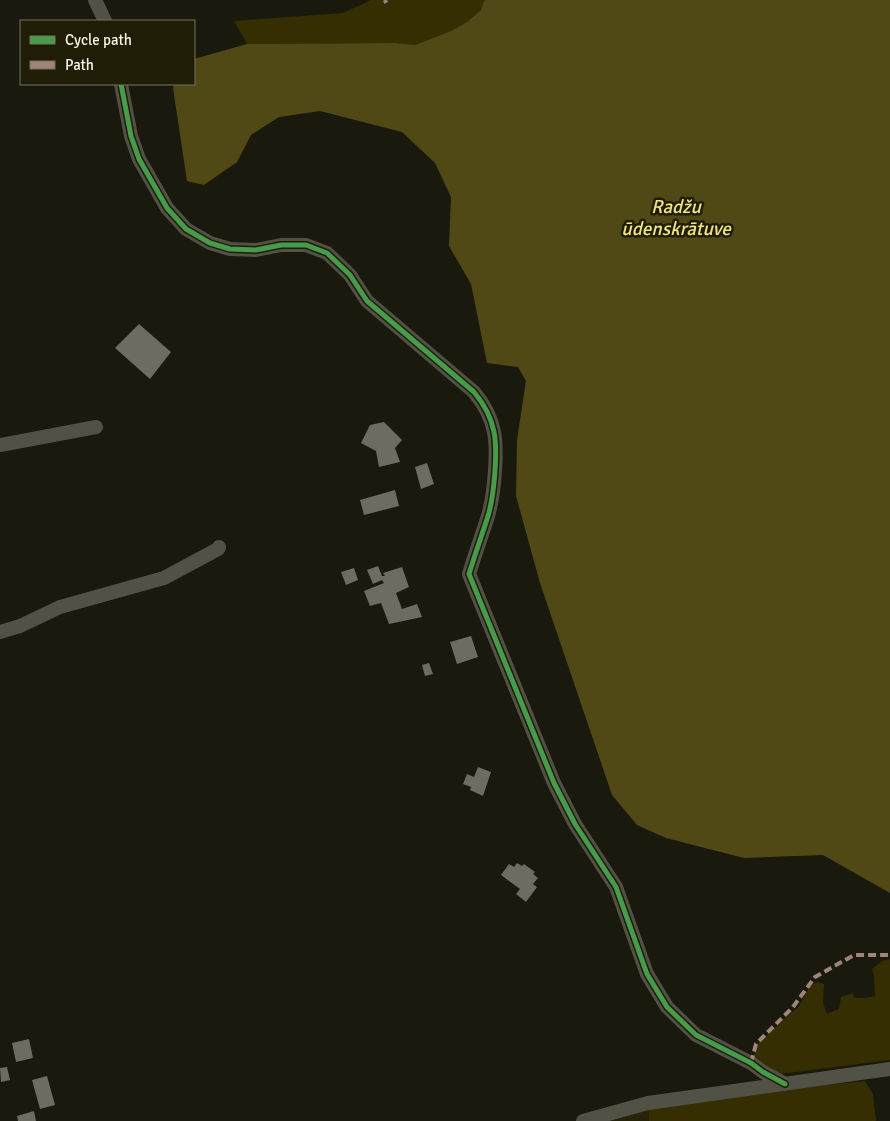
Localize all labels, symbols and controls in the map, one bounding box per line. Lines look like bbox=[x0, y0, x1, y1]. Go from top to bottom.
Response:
legend bbox=[20, 20, 195, 85]
text: Cycle path bbox=[65, 31, 132, 49]
text: Path bbox=[65, 56, 94, 74]
water label: Radžu ūdenskrātuve bbox=[621, 195, 732, 241]

